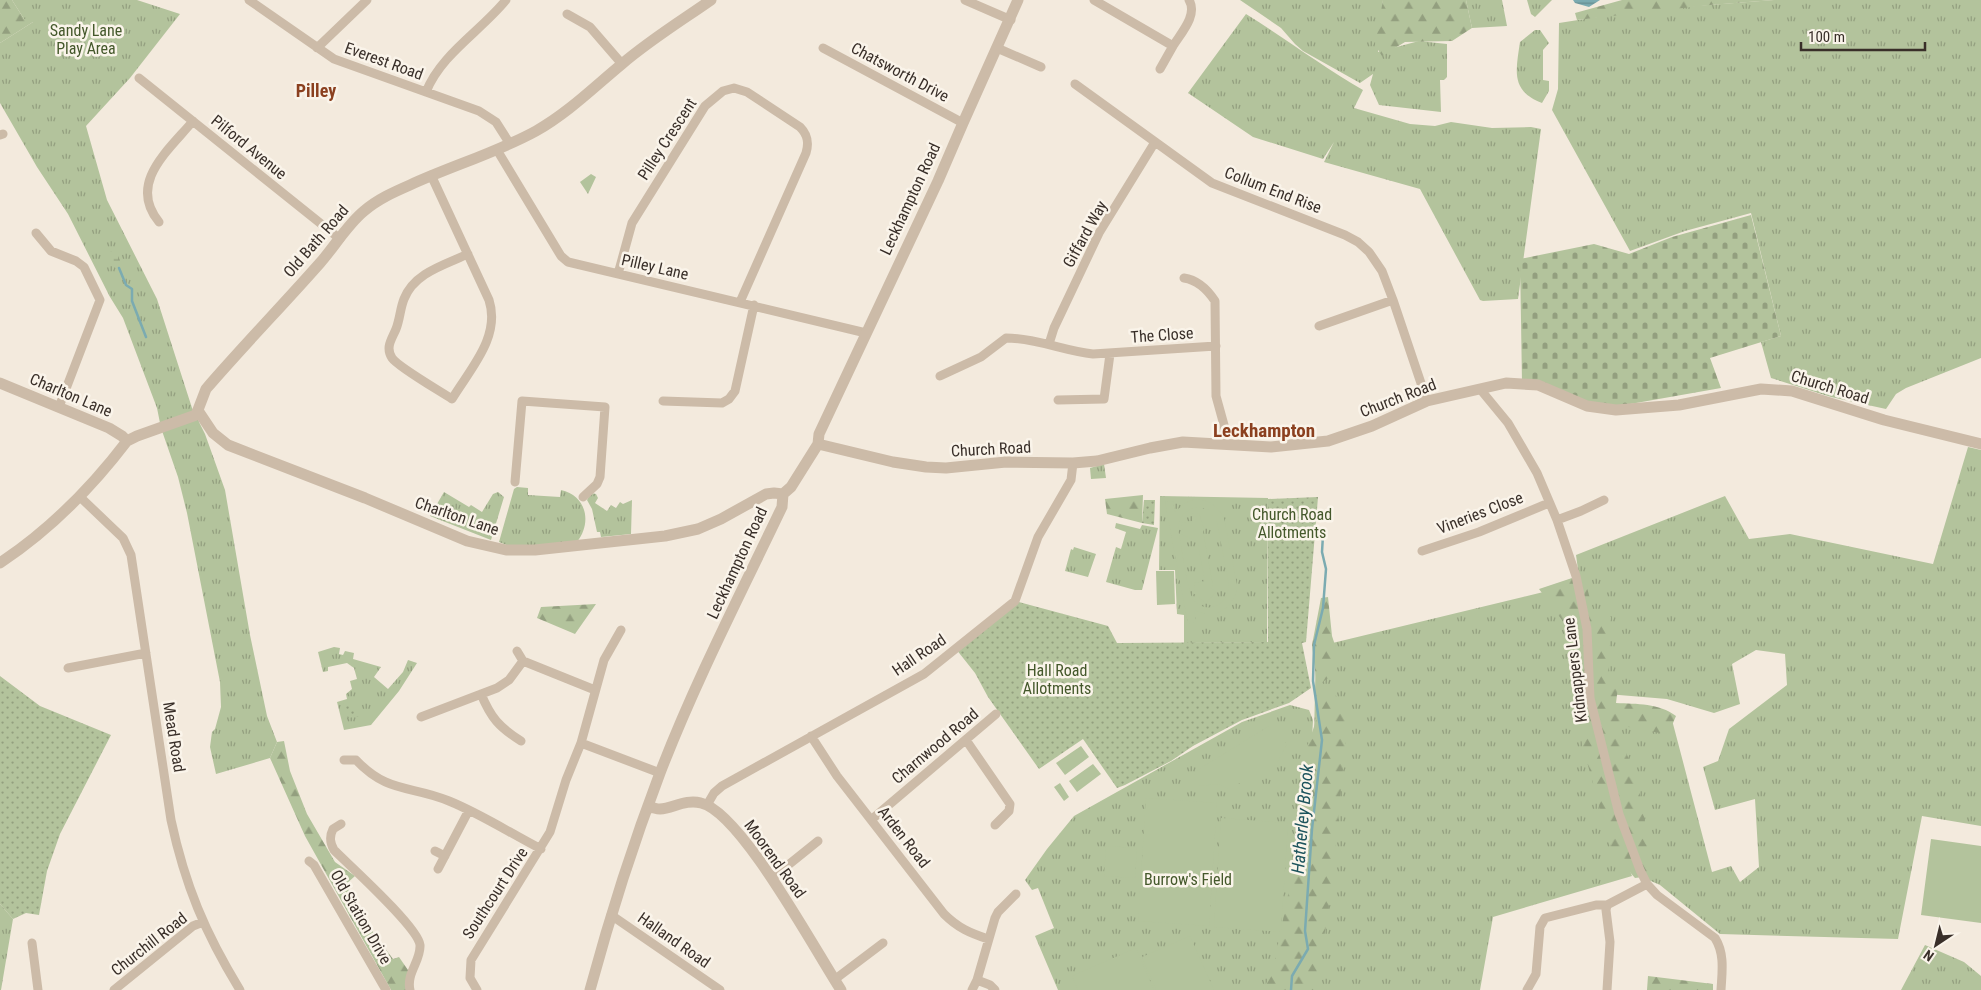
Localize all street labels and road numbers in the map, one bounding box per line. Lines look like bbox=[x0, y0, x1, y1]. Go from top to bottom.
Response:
street label: Everest Road bbox=[342, 38, 426, 84]
street label: Chatsworth Drive bbox=[848, 38, 952, 106]
street label: Pilley Crescent bbox=[634, 94, 701, 183]
street label: Pilford Avenue bbox=[207, 111, 291, 183]
street label: Leckhampton Road bbox=[876, 140, 944, 258]
street label: Collum End Rise bbox=[1222, 163, 1324, 217]
street label: Giffard Way bbox=[1059, 197, 1111, 271]
street label: Old Bath Road bbox=[279, 201, 353, 281]
street label: Pilley Lane bbox=[620, 250, 690, 284]
street label: The Close bbox=[1130, 323, 1194, 347]
street label: Church Road bbox=[1789, 366, 1871, 408]
street label: Charlton Lane bbox=[27, 369, 115, 421]
street label: Church Road bbox=[1357, 375, 1439, 421]
street label: Church Road bbox=[950, 437, 1032, 461]
street label: Vineries Close bbox=[1434, 488, 1526, 538]
street label: Charlton Lane bbox=[413, 493, 501, 539]
street label: Leckhampton Road bbox=[703, 504, 771, 622]
street label: Kidnappers Lane bbox=[1559, 617, 1591, 723]
street label: Hall Road bbox=[889, 630, 949, 680]
street label: Mead Road bbox=[159, 700, 189, 774]
street label: Charnwood Road bbox=[888, 704, 982, 788]
street label: Arden Road bbox=[874, 802, 934, 872]
street label: Moorend Road bbox=[740, 816, 810, 902]
street label: Southcourt Drive bbox=[458, 844, 532, 942]
street label: Old Station Drive bbox=[326, 867, 396, 967]
street label: Churchill Road bbox=[107, 908, 191, 980]
street label: Halland Road bbox=[634, 908, 714, 972]

